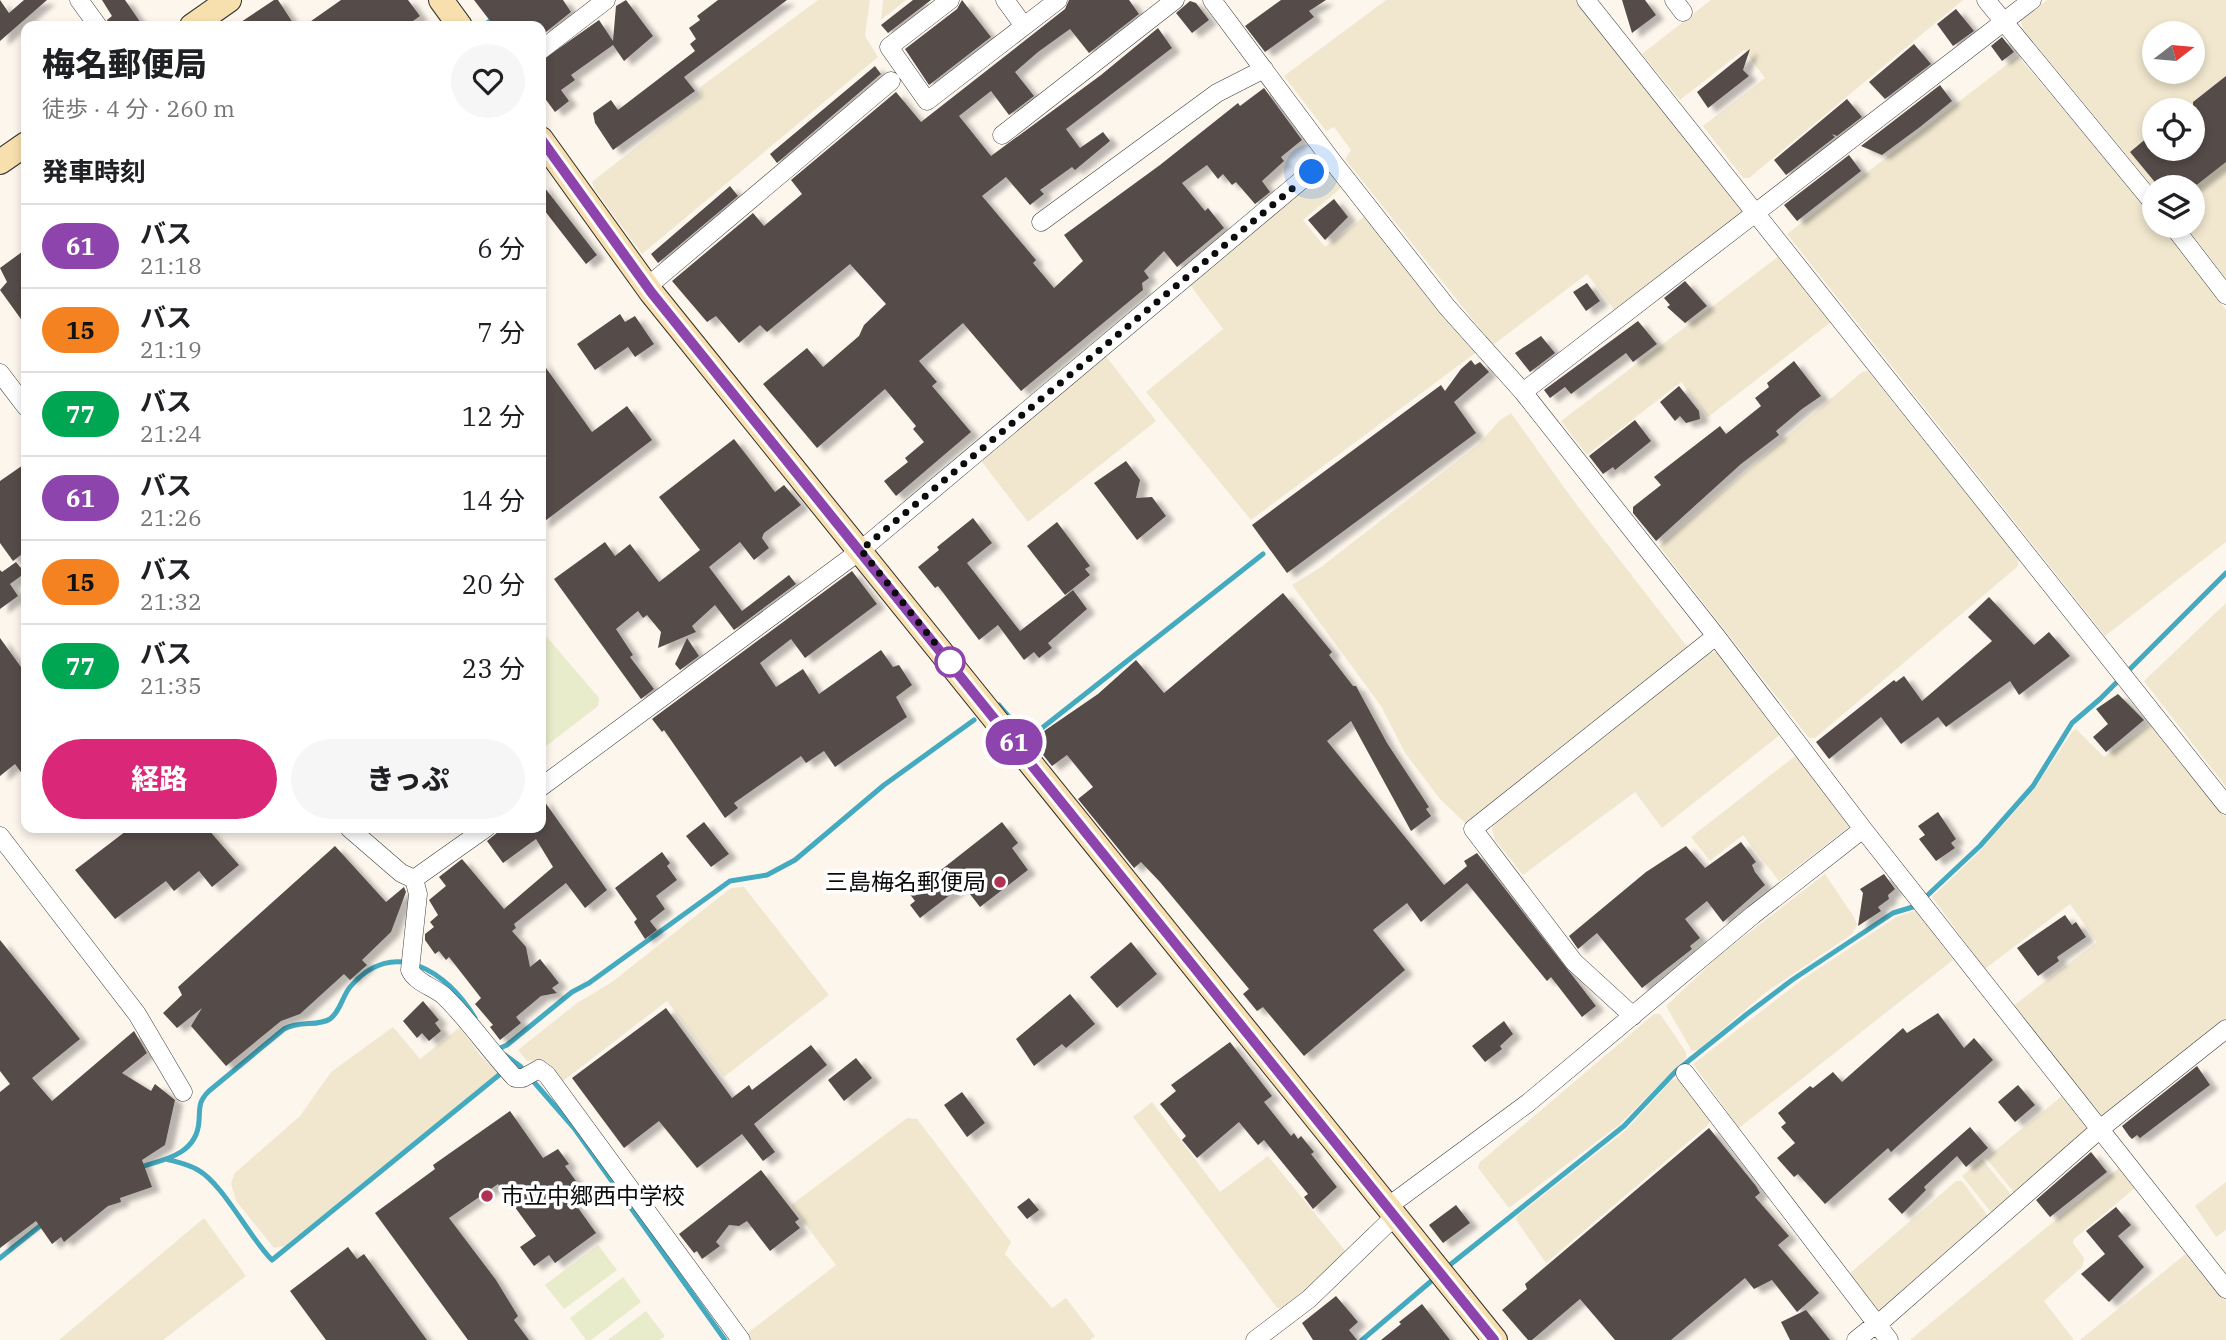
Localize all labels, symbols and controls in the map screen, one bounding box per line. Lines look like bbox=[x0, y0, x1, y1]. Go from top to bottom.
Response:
north arrow bbox=[2142, 21, 2205, 84]
map controls bbox=[2142, 21, 2205, 238]
text: 梅名郵便局 bbox=[42, 42, 207, 85]
button: heart bbox=[451, 44, 525, 118]
text: 徒歩 · 4 分 · 260 m bbox=[42, 93, 235, 123]
button: locate bbox=[2142, 98, 2205, 161]
text: 発車時刻 bbox=[42, 154, 146, 188]
your location bbox=[1294, 154, 1329, 189]
button: layers bbox=[2142, 175, 2205, 238]
text: バス bbox=[140, 216, 192, 250]
text: 61 bbox=[66, 230, 95, 262]
text: 6 分 bbox=[477, 231, 525, 265]
text: 21:18 bbox=[140, 250, 202, 280]
text: バス bbox=[140, 300, 192, 334]
text: 15 bbox=[66, 314, 95, 346]
text: 7 分 bbox=[477, 315, 525, 349]
text: 21:19 bbox=[140, 334, 202, 364]
text: バス bbox=[140, 384, 192, 418]
text: 77 bbox=[66, 398, 95, 430]
text: 12 分 bbox=[462, 399, 525, 433]
text: 21:24 bbox=[140, 418, 202, 448]
text: バス bbox=[140, 468, 192, 502]
text: 61 bbox=[66, 482, 95, 514]
text: 14 分 bbox=[462, 483, 525, 517]
text: 21:26 bbox=[140, 502, 202, 532]
text: バス bbox=[140, 552, 192, 586]
text: 15 bbox=[66, 566, 95, 598]
text: 20 分 bbox=[462, 567, 525, 601]
text: 21:32 bbox=[140, 586, 202, 616]
text: バス bbox=[140, 636, 192, 670]
unlabelled marker bbox=[935, 647, 965, 677]
text: 77 bbox=[66, 650, 95, 682]
text: 23 分 bbox=[462, 651, 525, 685]
text: 21:35 bbox=[140, 670, 202, 700]
line badge: 61 bbox=[982, 719, 1046, 765]
text: 61 bbox=[1000, 726, 1028, 758]
button: 経路 bbox=[42, 739, 277, 819]
button: きっぷ bbox=[291, 739, 525, 819]
place label: 三島梅名郵便局 bbox=[825, 866, 986, 896]
marker: 三島梅名郵便局 bbox=[992, 874, 1008, 890]
place label: 市立中郷西中学校 bbox=[501, 1180, 685, 1210]
marker: 市立中郷西中学校 bbox=[479, 1188, 495, 1204]

